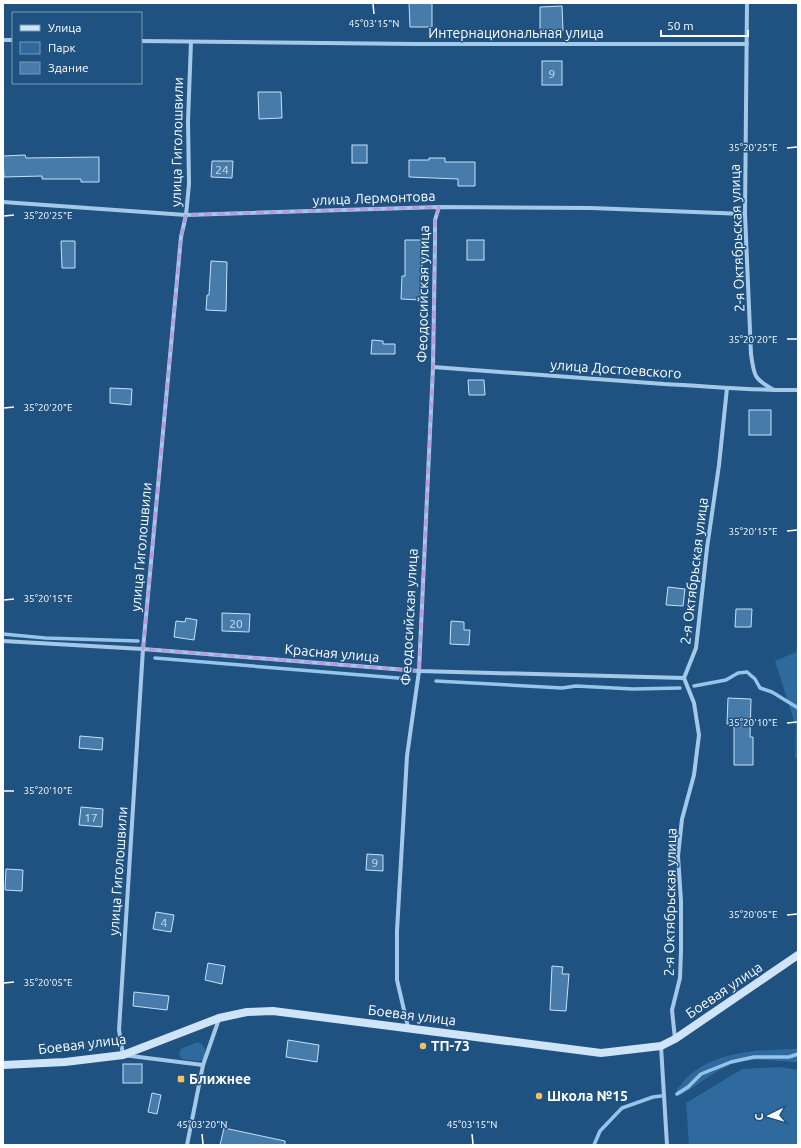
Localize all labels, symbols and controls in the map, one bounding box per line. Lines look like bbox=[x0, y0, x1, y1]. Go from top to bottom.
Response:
legend bbox=[12, 12, 142, 84]
scale bar bbox=[661, 12, 748, 38]
text: 45°03'15"N bbox=[349, 18, 399, 29]
text: 50 m bbox=[667, 19, 694, 32]
text: Улица bbox=[48, 21, 81, 34]
street label: Интернациональная улица bbox=[428, 25, 604, 41]
text: Парк bbox=[48, 41, 76, 54]
text: Здание bbox=[48, 61, 89, 74]
house number: 9 bbox=[549, 67, 555, 80]
street label: улица Гиголошвили bbox=[168, 77, 186, 207]
text: 35°20'25"E bbox=[728, 142, 778, 153]
house number: 24 bbox=[215, 163, 229, 176]
street label: 2-я Октябрьская улица bbox=[726, 164, 748, 312]
street label: улица Лермонтова bbox=[312, 188, 436, 208]
text: 35°20'25"E bbox=[23, 210, 73, 221]
street label: Феодосийская улица bbox=[414, 225, 432, 363]
text: 35°20'20"E bbox=[728, 334, 778, 345]
street label: улица Достоевского bbox=[550, 356, 682, 382]
text: 35°20'20"E bbox=[23, 402, 73, 413]
street label: улица Гиголошвили bbox=[127, 482, 155, 612]
street label: 2-я Октябрьская улица bbox=[677, 497, 711, 645]
text: 35°20'15"E bbox=[728, 526, 778, 537]
street label: Феодосийская улица bbox=[397, 548, 421, 686]
text: 35°20'15"E bbox=[23, 593, 73, 604]
house number: 20 bbox=[229, 617, 243, 630]
street label: Красная улица bbox=[284, 641, 380, 665]
text: 35°20'10"E bbox=[728, 717, 778, 728]
text: 35°20'10"E bbox=[23, 785, 73, 796]
street label: улица Гиголошвили bbox=[105, 806, 131, 936]
house number: 17 bbox=[84, 811, 98, 824]
street label: 2-я Октябрьская улица bbox=[661, 828, 679, 976]
house number: 9 bbox=[372, 856, 378, 869]
text: 35°20'05"E bbox=[728, 909, 778, 920]
house number: 4 bbox=[161, 916, 168, 929]
street label: Боевая улица bbox=[683, 959, 765, 1021]
text: 35°20'05"E bbox=[23, 977, 73, 988]
street label: Боевая улица bbox=[367, 1002, 457, 1028]
street label: Боевая улица bbox=[37, 1031, 127, 1057]
place label: ТП-73 bbox=[431, 1038, 470, 1054]
marker: ТП-73 bbox=[418, 1041, 428, 1051]
place label: Ближнее bbox=[189, 1071, 251, 1087]
marker: Ближнее bbox=[176, 1074, 186, 1084]
place label: Школа №15 bbox=[547, 1088, 628, 1104]
marker: Школа №15 bbox=[534, 1091, 544, 1101]
north arrow bbox=[749, 1096, 789, 1136]
text: С bbox=[753, 1113, 765, 1121]
text: 45°03'20"N bbox=[177, 1119, 227, 1130]
text: 45°03'15"N bbox=[447, 1119, 497, 1130]

